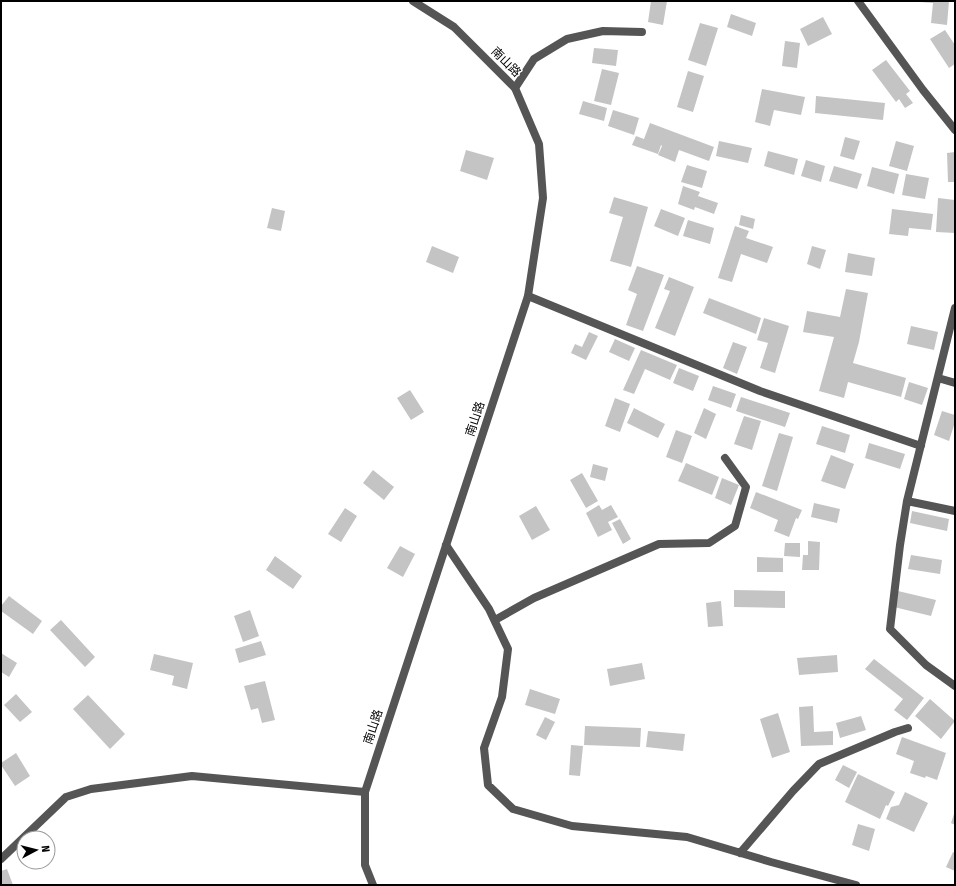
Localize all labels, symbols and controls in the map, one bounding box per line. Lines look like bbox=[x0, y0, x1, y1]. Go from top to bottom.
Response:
street label: 南山路 bbox=[488, 44, 524, 80]
street label: 南山路 bbox=[463, 400, 487, 438]
street label: 南山路 bbox=[361, 708, 385, 746]
north arrow bbox=[16, 830, 56, 870]
text: N bbox=[39, 845, 52, 853]

